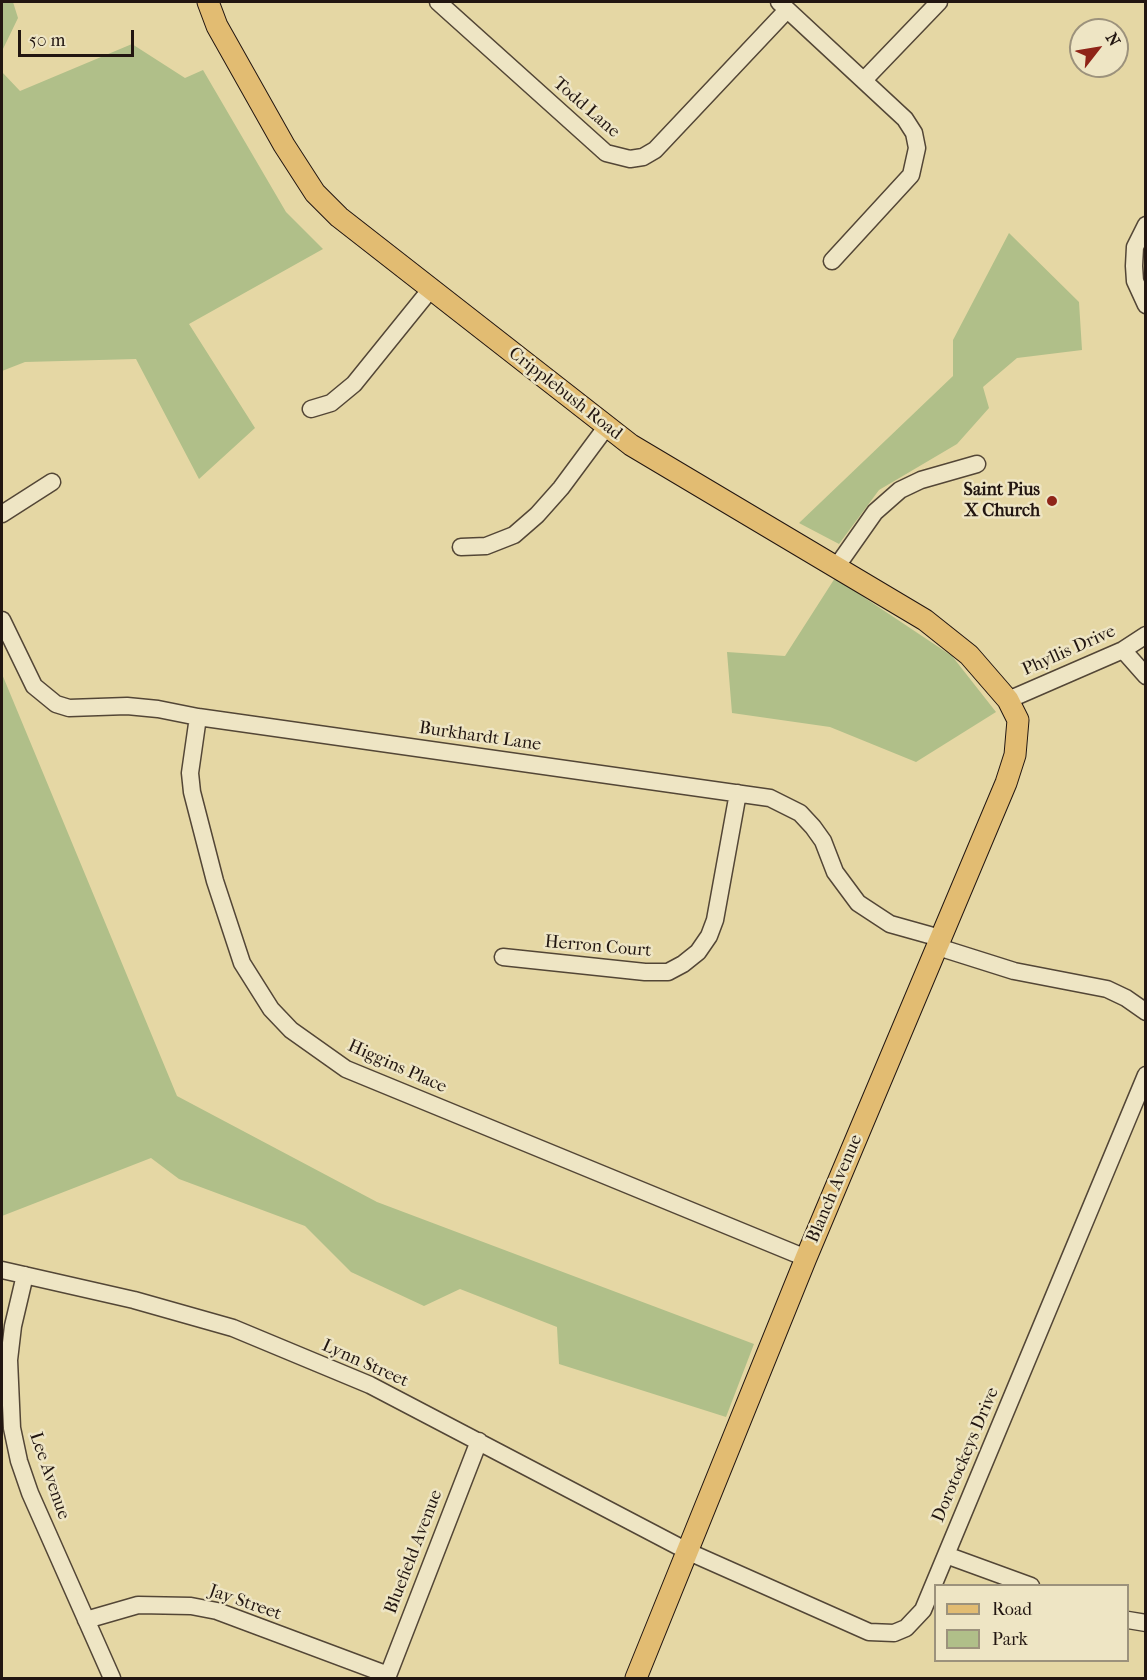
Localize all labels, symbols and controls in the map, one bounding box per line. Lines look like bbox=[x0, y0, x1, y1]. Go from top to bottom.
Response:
scale bar bbox=[21, 18, 136, 56]
north arrow bbox=[1069, 18, 1129, 78]
text: N bbox=[1102, 29, 1124, 50]
text: 50 m bbox=[29, 30, 65, 51]
street label: Todd Lane bbox=[548, 73, 624, 143]
street label: Cripplebush Road bbox=[504, 343, 626, 445]
place label: Saint Pius X Church bbox=[964, 480, 1040, 522]
marker: Saint Pius X Church bbox=[1045, 494, 1059, 508]
street label: Phyllis Drive bbox=[1019, 621, 1119, 681]
street label: Burkhardt Lane bbox=[418, 718, 542, 756]
street label: Herron Court bbox=[544, 932, 652, 962]
street label: Higgins Place bbox=[344, 1036, 450, 1098]
street label: Blanch Avenue bbox=[803, 1132, 867, 1246]
street label: Lynn Street bbox=[318, 1335, 412, 1393]
street label: Dorotockeys Drive bbox=[928, 1384, 1004, 1526]
street label: Lee Avenue bbox=[24, 1430, 74, 1522]
street label: Bluefield Avenue bbox=[380, 1487, 448, 1617]
street label: Jay Street bbox=[206, 1581, 284, 1625]
legend bbox=[934, 1584, 1129, 1662]
text: Road bbox=[992, 1599, 1032, 1620]
text: Park bbox=[992, 1629, 1028, 1650]

